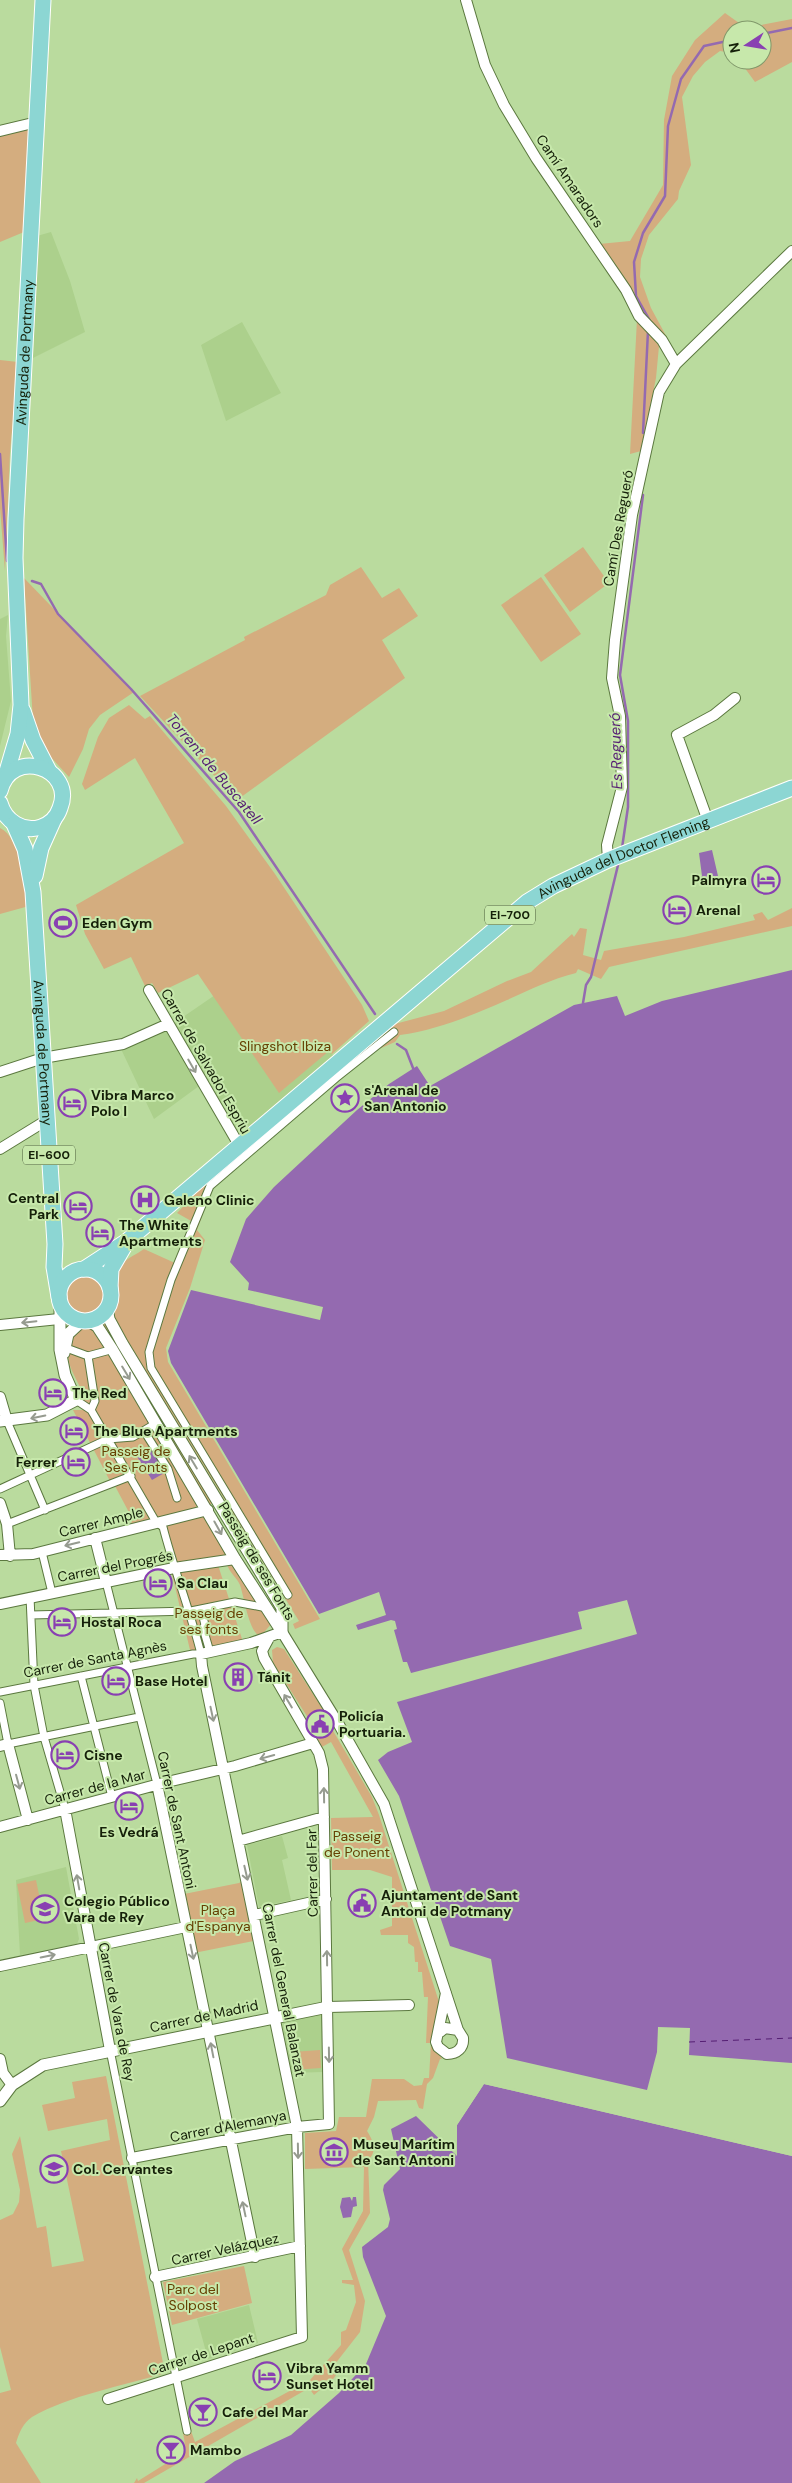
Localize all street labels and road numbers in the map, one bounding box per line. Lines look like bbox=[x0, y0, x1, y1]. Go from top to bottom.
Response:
street label: Camí Amaradors bbox=[532, 131, 608, 231]
street label: Avinguda de Portmany bbox=[12, 279, 37, 426]
street label: Camí Des Regueró bbox=[599, 468, 637, 588]
street label: Avinguda del Doctor Fleming bbox=[534, 812, 712, 903]
road number: EI-700 bbox=[485, 906, 535, 924]
street label: Avinguda de Portmany bbox=[29, 979, 57, 1126]
street label: Carrer de Salvador Espriu bbox=[157, 985, 255, 1137]
road number: EI-600 bbox=[23, 1146, 75, 1164]
street label: Passeig de ses Fonts bbox=[215, 1499, 299, 1623]
street label: Carrer Ample bbox=[57, 1503, 145, 1541]
street label: Carrer del Progrés bbox=[56, 1546, 174, 1586]
street label: Carrer de Santa Agnès bbox=[22, 1636, 168, 1682]
street label: Carrer de Sant Antoni bbox=[154, 1749, 200, 1891]
street label: Carrer de la Mar bbox=[42, 1765, 148, 1809]
street label: Carrer del Far bbox=[302, 1829, 322, 1917]
street label: Carrer del General Balanzat bbox=[258, 1902, 310, 2078]
street label: Carrer de Vara de Rey bbox=[95, 1941, 139, 2083]
street label: Carrer de Madrid bbox=[148, 1996, 260, 2036]
street label: Carrer d'Alemanya bbox=[168, 2106, 288, 2146]
street label: Carrer Velázquez bbox=[170, 2229, 280, 2269]
street label: Carrer de Lepant bbox=[146, 2328, 256, 2380]

